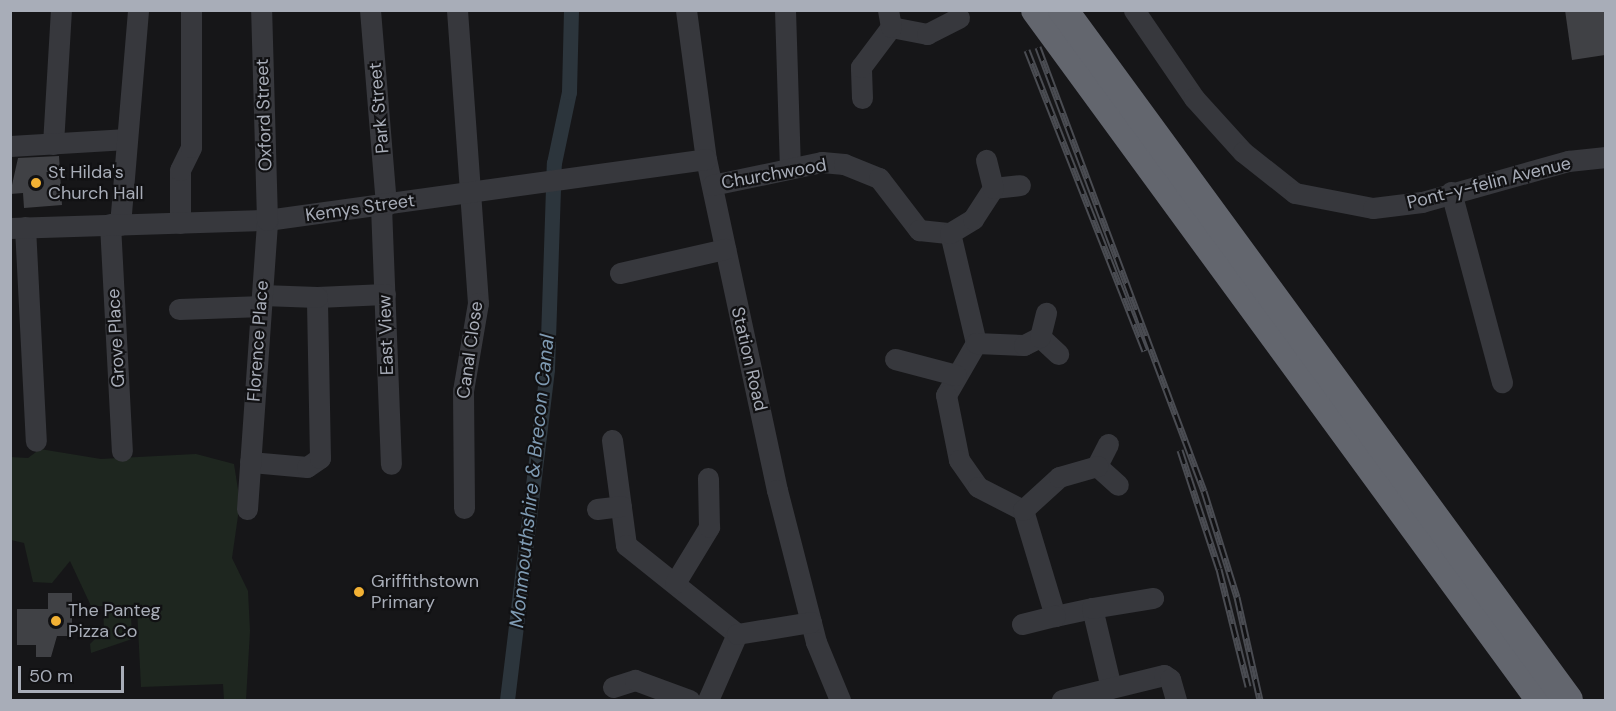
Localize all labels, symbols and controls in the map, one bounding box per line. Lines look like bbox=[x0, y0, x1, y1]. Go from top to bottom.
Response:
street label: Oxford Street bbox=[251, 58, 277, 172]
street label: Park Street bbox=[364, 62, 394, 154]
street label: Pont-y-felin Avenue bbox=[1405, 152, 1573, 214]
street label: Churchwood bbox=[720, 154, 828, 194]
place label: St Hilda's Church Hall bbox=[48, 162, 143, 204]
marker: St Hilda's Church Hall bbox=[29, 176, 43, 190]
street label: Kemys Street bbox=[304, 190, 416, 226]
street label: Florence Place bbox=[243, 280, 273, 402]
street label: Grove Place bbox=[103, 288, 129, 388]
street label: East View bbox=[374, 294, 398, 376]
street label: Canal Close bbox=[452, 300, 488, 400]
street label: Station Road bbox=[727, 305, 771, 413]
water label: Monmouthshire & Brecon Canal bbox=[505, 333, 559, 629]
place label: Griffithstown Primary bbox=[371, 571, 479, 614]
marker: Griffithstown Primary bbox=[352, 585, 366, 599]
place label: The Panteg Pizza Co bbox=[68, 600, 161, 642]
marker: The Panteg Pizza Co bbox=[49, 614, 63, 628]
scale bar bbox=[21, 654, 128, 692]
text: 50 m bbox=[29, 664, 73, 688]

